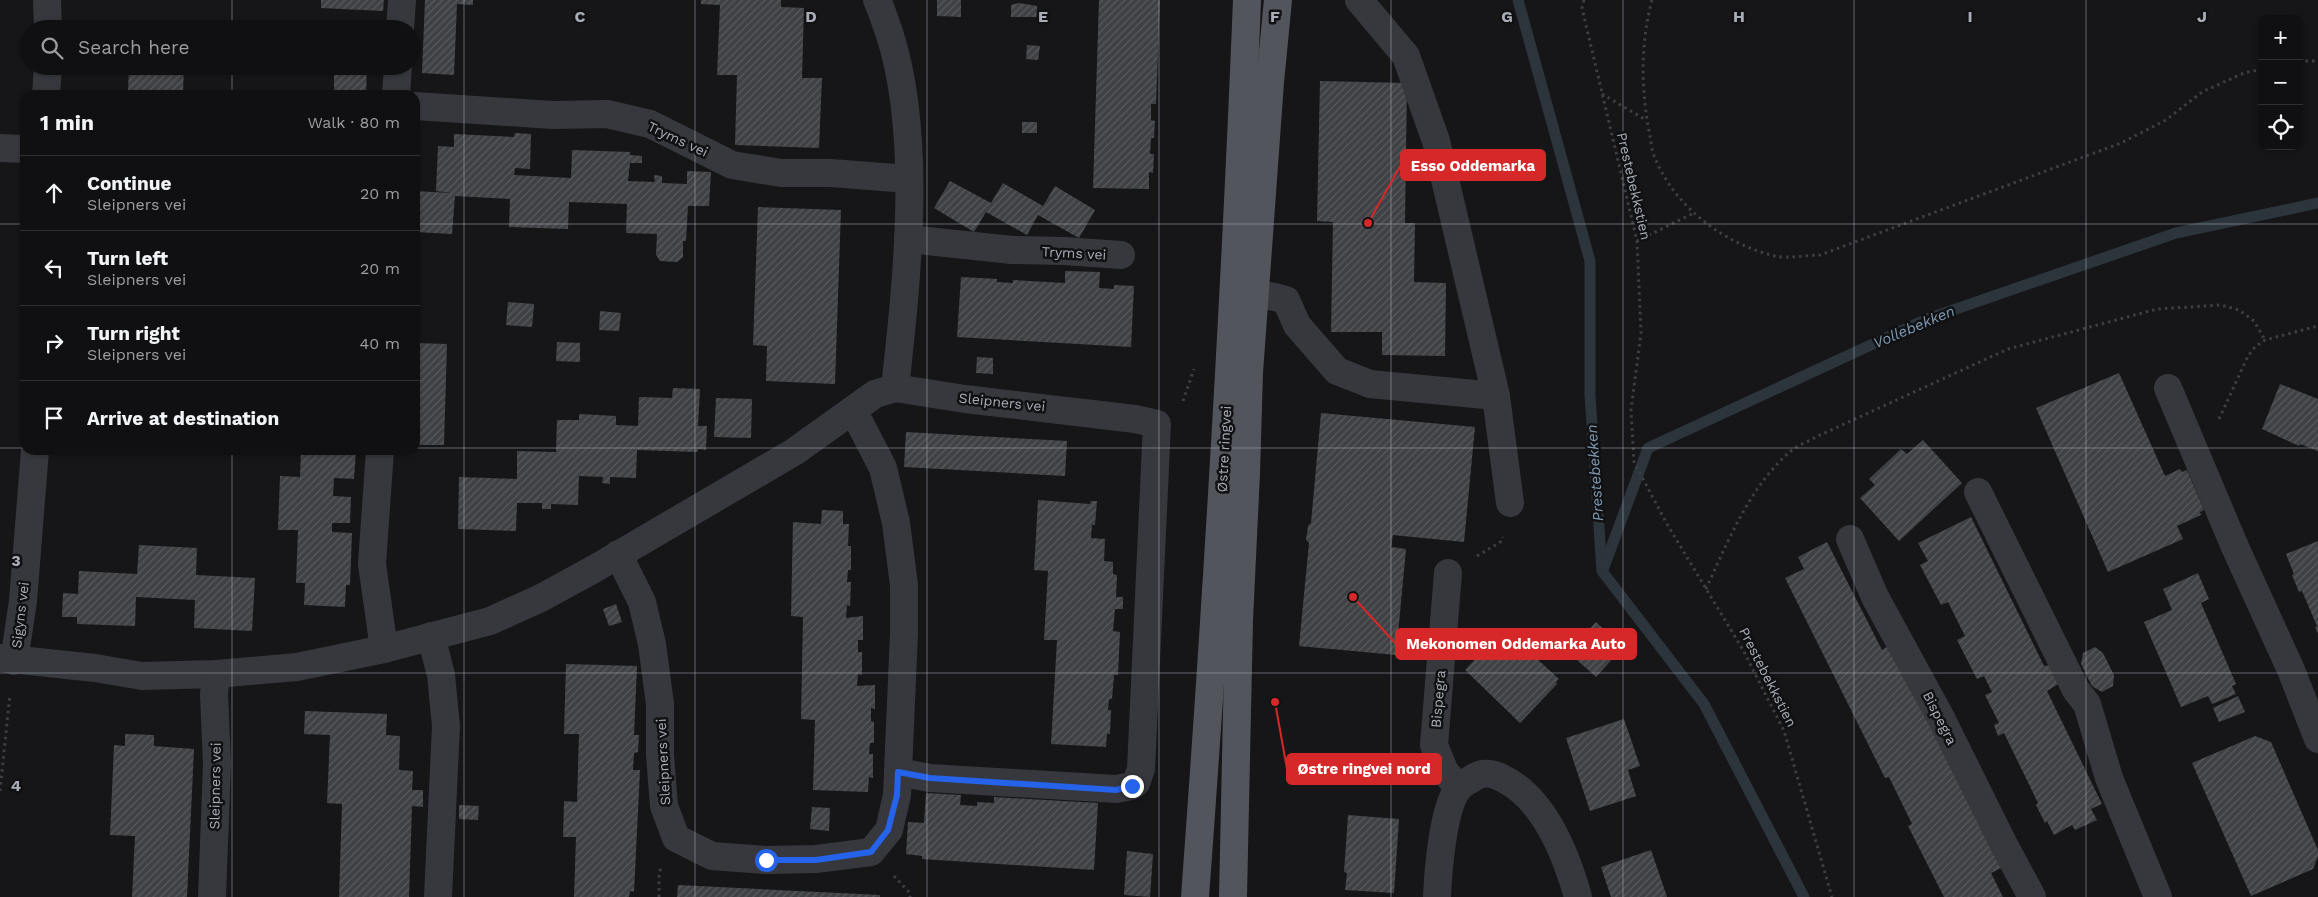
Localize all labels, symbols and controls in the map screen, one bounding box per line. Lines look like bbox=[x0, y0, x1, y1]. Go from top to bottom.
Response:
text: C bbox=[575, 7, 586, 26]
text: D bbox=[805, 7, 817, 26]
text: E bbox=[1038, 7, 1048, 26]
text: F bbox=[1270, 7, 1280, 26]
text: G bbox=[1501, 7, 1513, 26]
text: H bbox=[1733, 7, 1745, 26]
text: I bbox=[1967, 7, 1973, 26]
text: J bbox=[2197, 7, 2207, 26]
map controls bbox=[2258, 15, 2303, 150]
button: + bbox=[2258, 15, 2303, 60]
search box bbox=[20, 20, 420, 75]
icon: search bbox=[38, 34, 66, 62]
text: Search here bbox=[78, 36, 189, 59]
button: − bbox=[2258, 60, 2303, 105]
button: locate bbox=[2258, 105, 2303, 150]
text: 1 min bbox=[40, 110, 94, 135]
text: Walk · 80 m bbox=[308, 113, 400, 132]
street label: Tryms vei bbox=[645, 118, 711, 160]
street label: Prestebekkstien bbox=[1614, 131, 1654, 241]
callout: Esso Oddemarka bbox=[1401, 150, 1545, 180]
text: Esso Oddemarka bbox=[1411, 157, 1536, 175]
text: Continue bbox=[87, 172, 171, 195]
icon: ahead bbox=[40, 179, 68, 207]
text: 20 m bbox=[360, 184, 400, 203]
text: Sleipners vei bbox=[87, 195, 186, 214]
street label: Tryms vei bbox=[1041, 243, 1107, 263]
text: Turn left bbox=[87, 247, 168, 270]
icon: left bbox=[40, 254, 68, 282]
text: 20 m bbox=[360, 259, 400, 278]
text: Sleipners vei bbox=[87, 270, 186, 289]
water label: Vollebekken bbox=[1871, 302, 1957, 352]
text: Turn right bbox=[87, 322, 180, 345]
icon: right bbox=[40, 329, 68, 357]
text: 40 m bbox=[360, 334, 400, 353]
text: Sleipners vei bbox=[87, 345, 186, 364]
street label: Sleipners vei bbox=[958, 390, 1046, 414]
icon: arrive bbox=[40, 404, 68, 432]
street label: Østre ringvei bbox=[1214, 405, 1234, 493]
text: Arrive at destination bbox=[87, 407, 279, 430]
water label: Prestebekken bbox=[1583, 424, 1607, 522]
text: 3 bbox=[11, 551, 21, 570]
street label: Sigyns vei bbox=[8, 581, 32, 649]
street label: Prestebekkstien bbox=[1736, 624, 1800, 730]
callout: Mekonomen Oddemarka Auto bbox=[1396, 629, 1636, 659]
text: Mekonomen Oddemarka Auto bbox=[1406, 635, 1626, 653]
street label: Bispegra bbox=[1428, 669, 1449, 729]
street label: Bispegra bbox=[1920, 689, 1960, 748]
street label: Sleipners vei bbox=[653, 718, 673, 806]
street label: Sleipners vei bbox=[206, 742, 224, 830]
callout: Østre ringvei nord bbox=[1287, 754, 1441, 784]
text: Østre ringvei nord bbox=[1297, 760, 1431, 778]
route end bbox=[1121, 775, 1144, 798]
text: 4 bbox=[11, 776, 21, 795]
route start bbox=[755, 849, 778, 872]

